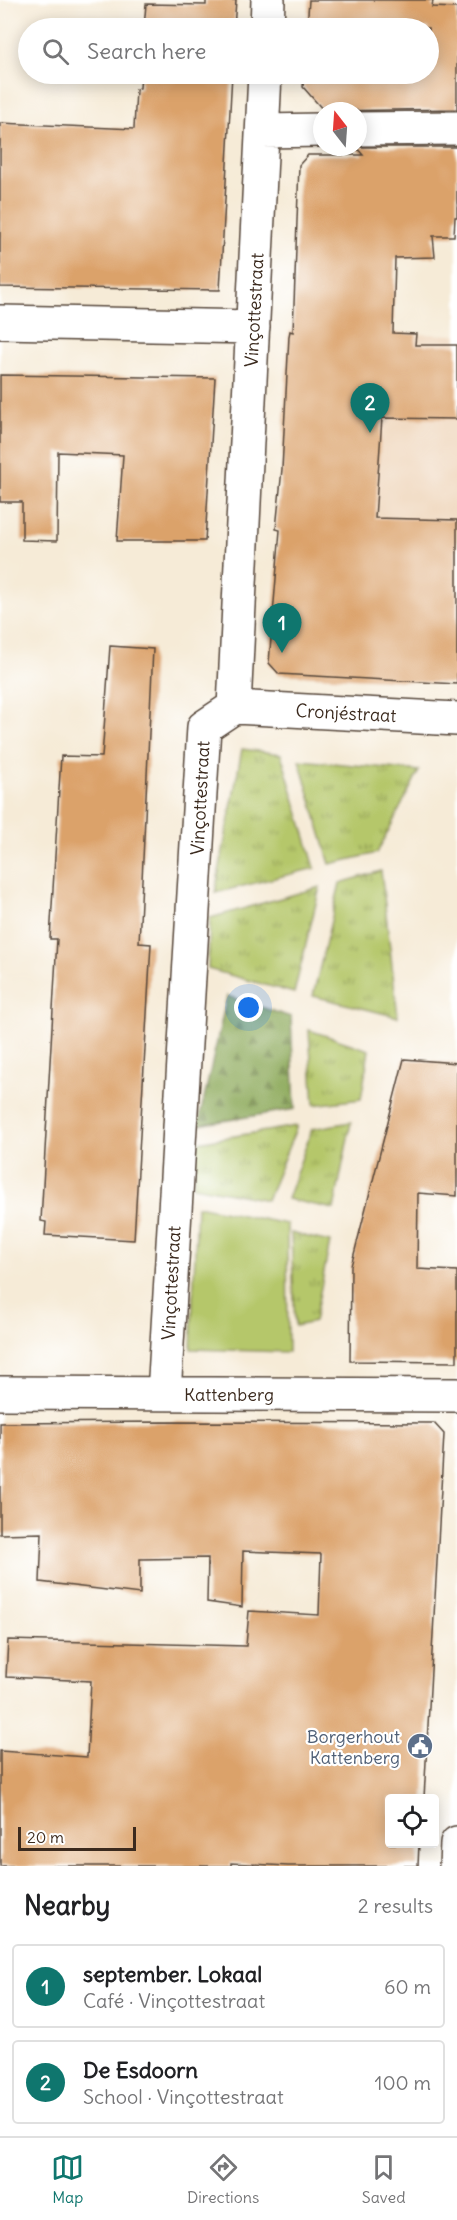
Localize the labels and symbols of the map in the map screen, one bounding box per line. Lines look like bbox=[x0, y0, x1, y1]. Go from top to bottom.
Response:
north arrow bbox=[313, 102, 367, 156]
street label: Vinçottestraat bbox=[240, 252, 268, 368]
pin: 2 bbox=[350, 384, 389, 433]
pin: 1 bbox=[262, 604, 302, 653]
street label: Cronjéstraat bbox=[295, 699, 397, 727]
street label: Vinçottestraat bbox=[186, 740, 214, 856]
your location bbox=[234, 993, 263, 1022]
street label: Vinçottestraat bbox=[157, 1225, 185, 1341]
street label: Kattenberg bbox=[184, 1383, 274, 1406]
place label: Borgerhout Kattenberg bbox=[307, 1725, 400, 1769]
public building icon: Borgerhout Kattenberg bbox=[405, 1731, 435, 1761]
scale bar bbox=[18, 1824, 136, 1852]

